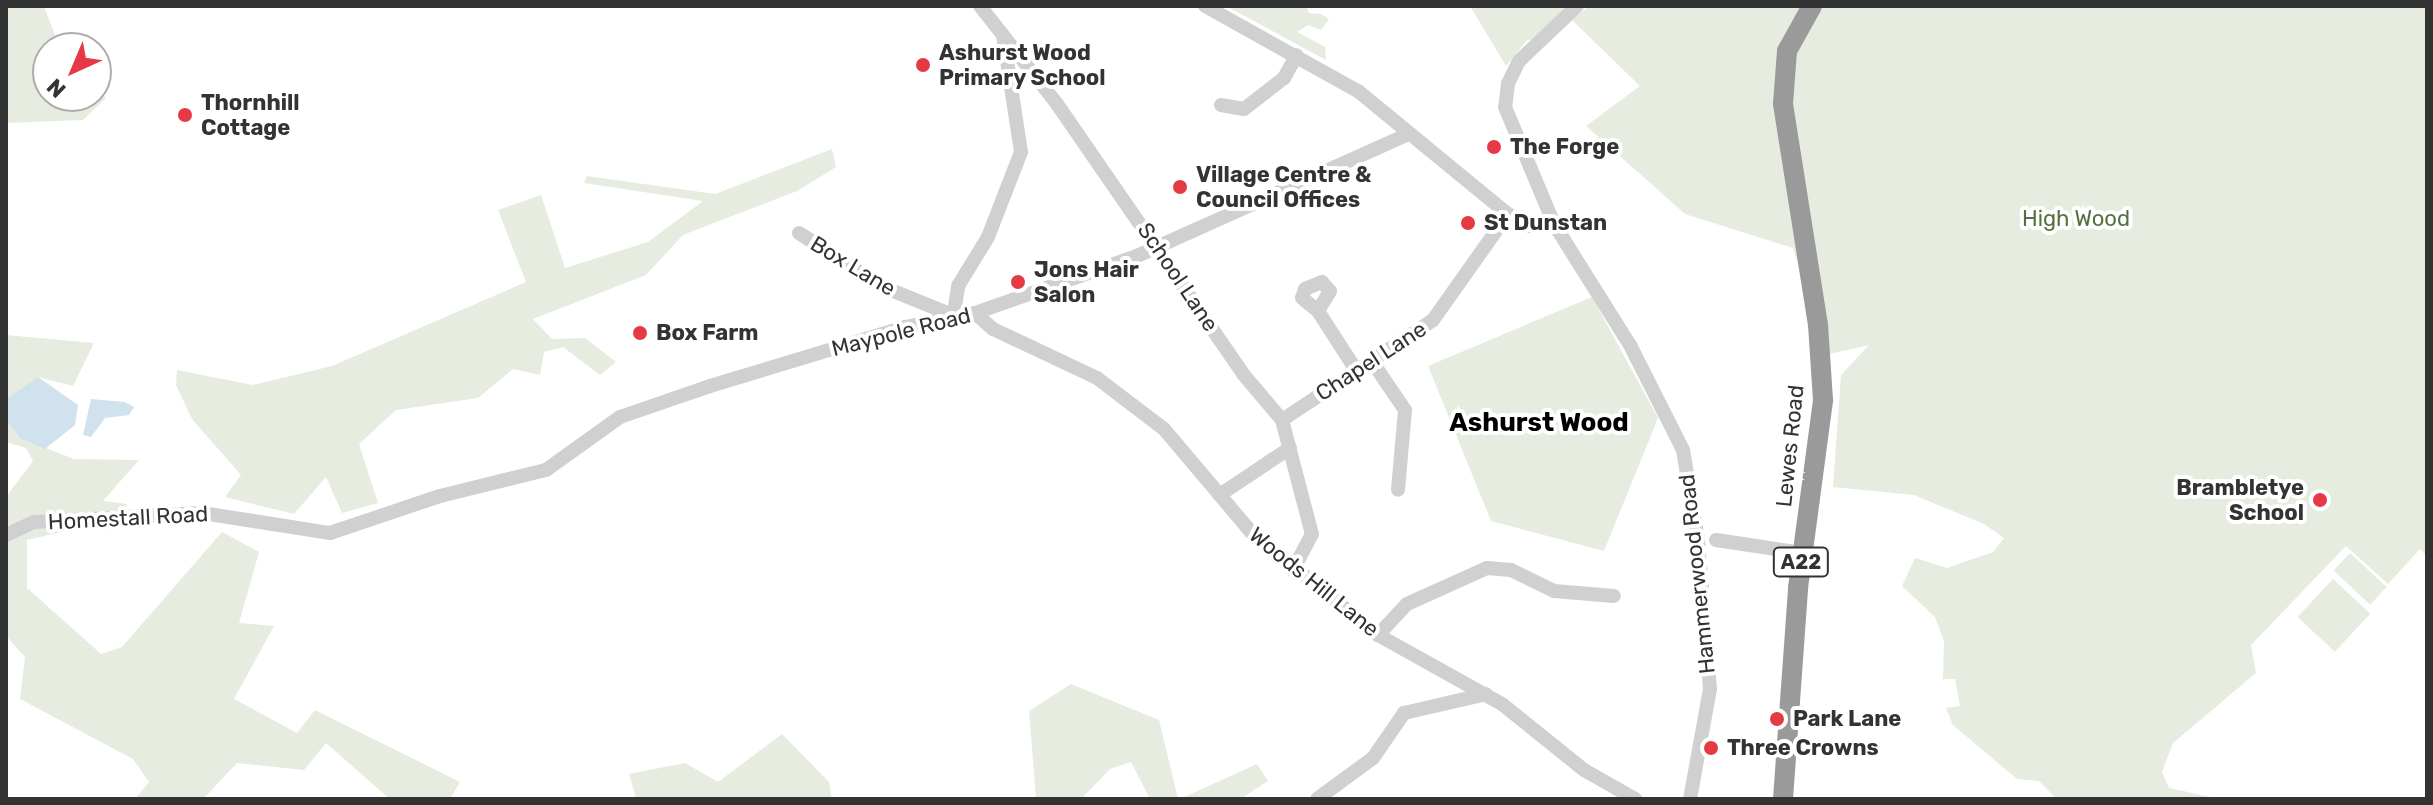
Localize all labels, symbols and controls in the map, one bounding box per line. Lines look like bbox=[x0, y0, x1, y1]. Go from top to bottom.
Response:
north arrow bbox=[32, 32, 112, 112]
place label: Ashurst Wood Primary School bbox=[939, 39, 1106, 90]
marker: Ashurst Wood Primary School bbox=[914, 56, 932, 74]
text: N bbox=[41, 73, 71, 103]
place label: Thornhill Cottage bbox=[201, 89, 300, 140]
marker: Thornhill Cottage bbox=[176, 106, 194, 124]
place label: The Forge bbox=[1510, 134, 1619, 160]
marker: The Forge bbox=[1485, 138, 1503, 156]
place label: Village Centre & Council Offices bbox=[1196, 161, 1371, 212]
marker: Village Centre & Council Offices bbox=[1171, 178, 1189, 196]
park label: High Wood bbox=[2022, 206, 2130, 232]
place label: St Dunstan bbox=[1484, 210, 1607, 236]
marker: St Dunstan bbox=[1459, 214, 1477, 232]
street label: School Lane bbox=[1132, 218, 1224, 336]
street label: Box Lane bbox=[806, 230, 900, 302]
place label: Jons Hair Salon bbox=[1034, 256, 1139, 308]
marker: Jons Hair Salon bbox=[1009, 273, 1027, 291]
street label: Maypole Road bbox=[829, 302, 973, 362]
street label: Chapel Lane bbox=[1311, 315, 1431, 407]
place label: Box Farm bbox=[656, 320, 758, 346]
marker: Box Farm bbox=[631, 324, 649, 342]
street label: Lewes Road bbox=[1770, 384, 1810, 508]
district label: Ashurst Wood bbox=[1449, 407, 1629, 439]
street label: Hammerwood Road bbox=[1673, 473, 1721, 675]
place label: Brambletye School bbox=[2176, 474, 2304, 526]
marker: Brambletye School bbox=[2311, 491, 2329, 509]
street label: Homestall Road bbox=[47, 501, 209, 535]
street label: Woods Hill Lane bbox=[1244, 522, 1384, 642]
road number: A22 bbox=[1771, 546, 1831, 578]
place label: Park Lane bbox=[1793, 706, 1901, 732]
marker: Park Lane bbox=[1768, 710, 1786, 728]
place label: Three Crowns bbox=[1727, 735, 1879, 761]
marker: Three Crowns bbox=[1702, 739, 1720, 757]

